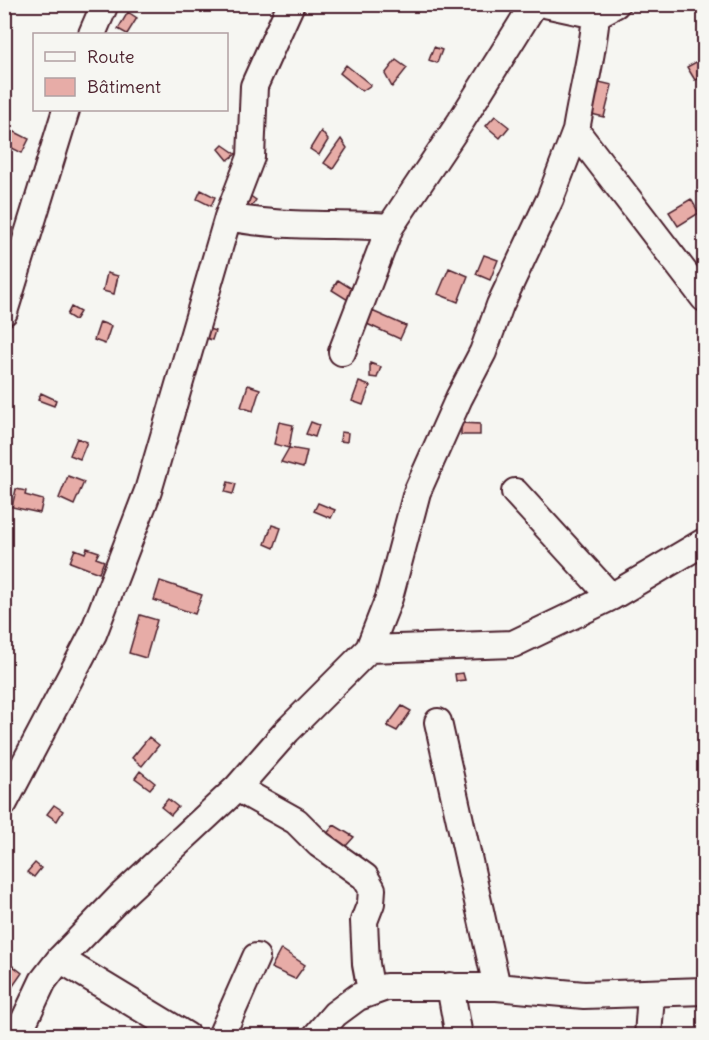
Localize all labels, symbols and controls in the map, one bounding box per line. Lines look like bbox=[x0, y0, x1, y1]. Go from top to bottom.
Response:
legend bbox=[33, 33, 228, 111]
text: Route bbox=[87, 45, 135, 68]
text: Bâtiment bbox=[87, 75, 161, 98]

